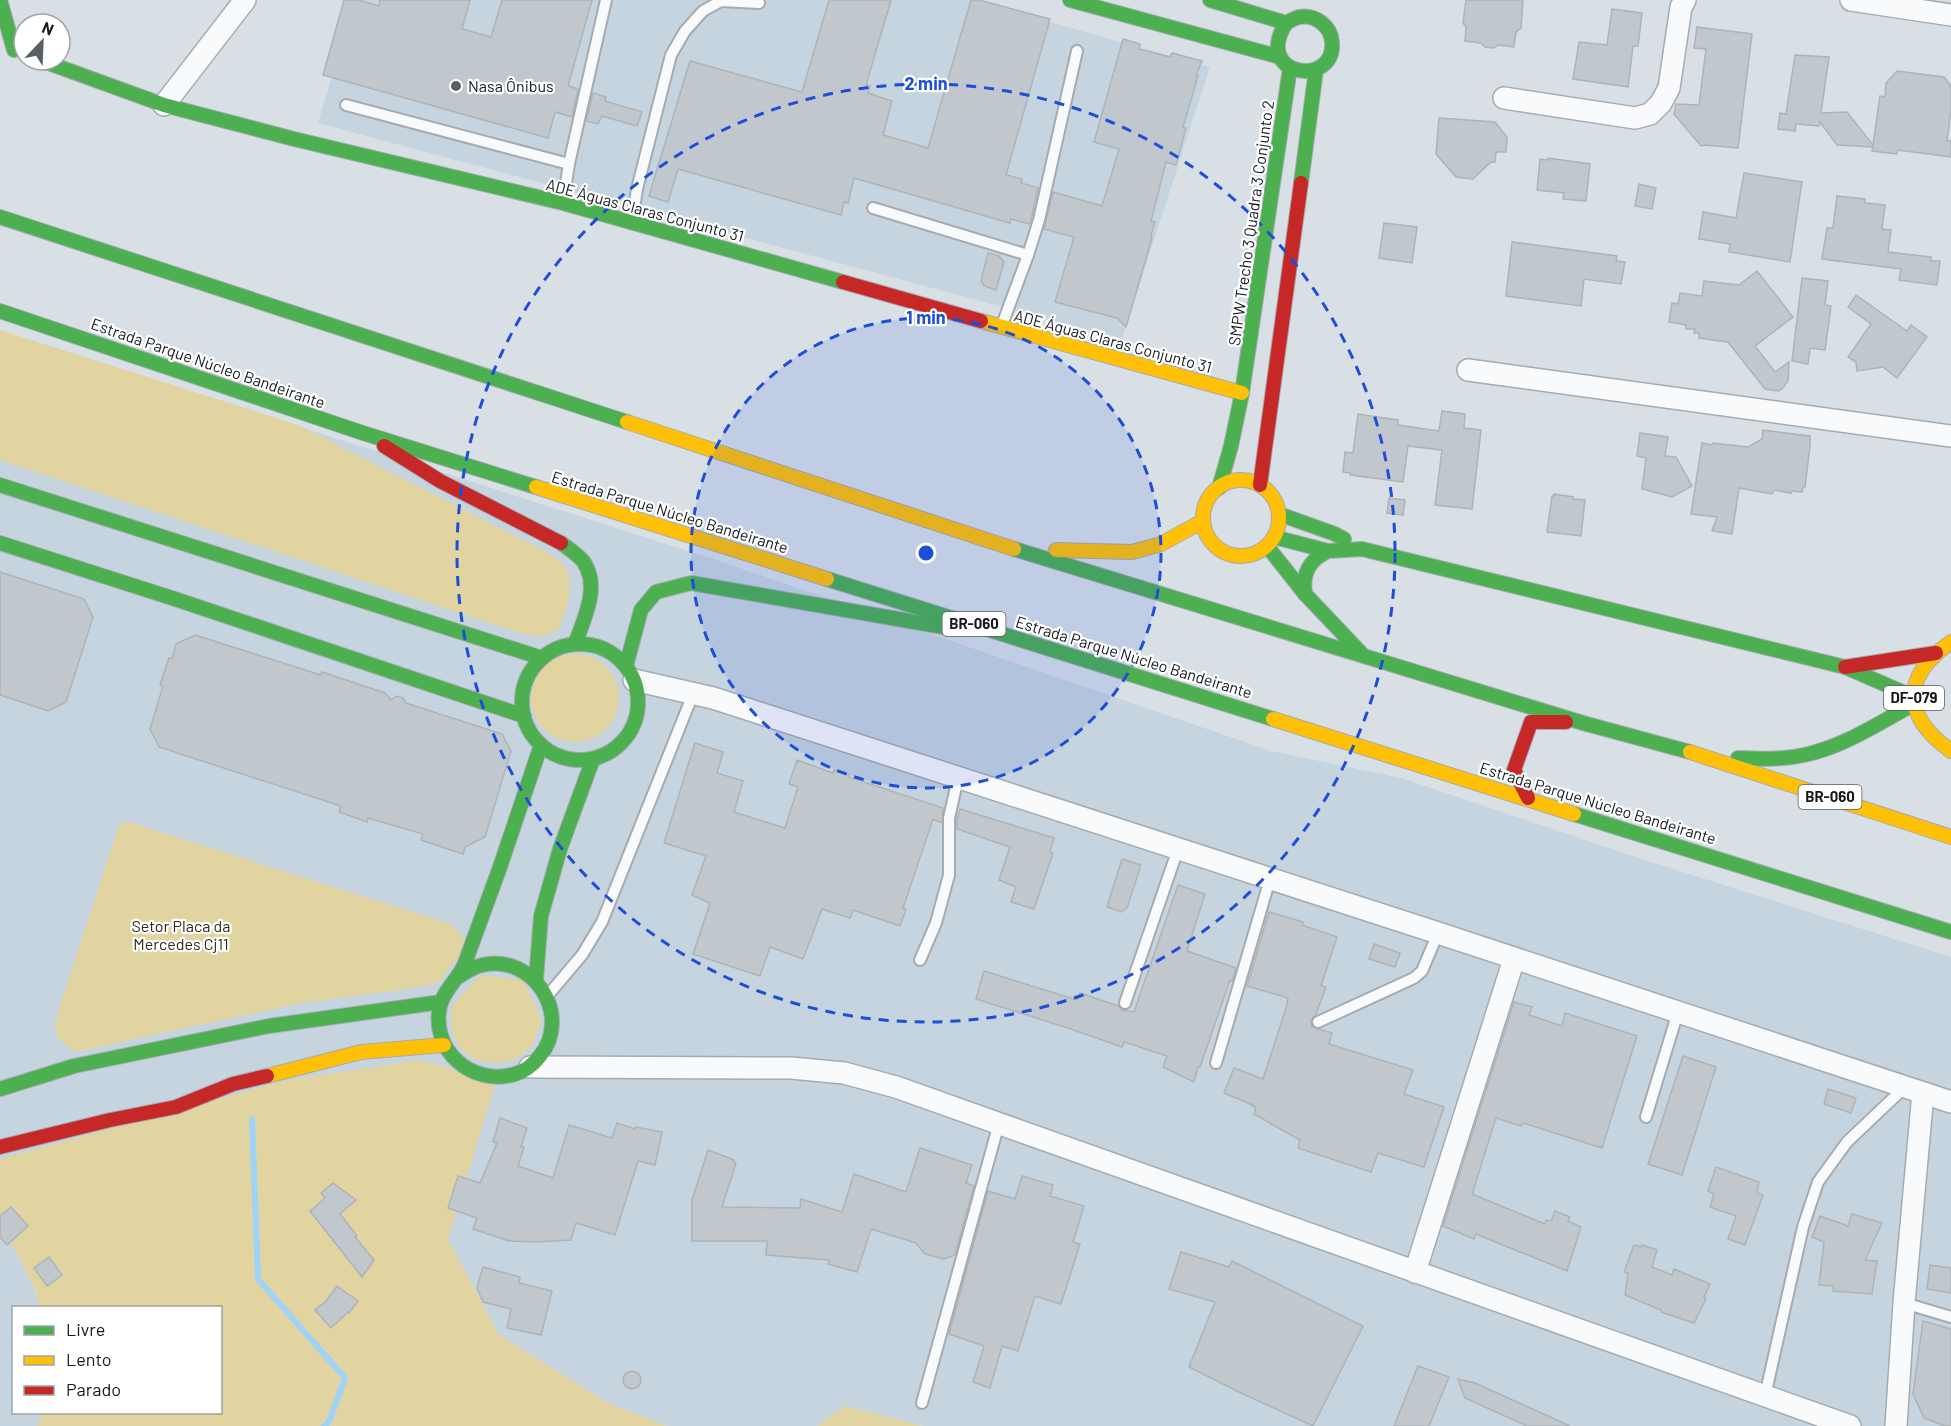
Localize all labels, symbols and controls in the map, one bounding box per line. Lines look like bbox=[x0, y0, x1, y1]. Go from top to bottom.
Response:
north arrow bbox=[12, 12, 72, 72]
text: N bbox=[39, 17, 57, 39]
text: 2 min bbox=[904, 72, 948, 94]
place label: Nasa Ônibus bbox=[468, 76, 554, 95]
marker: Nasa Ônibus bbox=[449, 79, 463, 93]
street label: SMPW Trecho 3 Quadra 3 Conjunto 2 bbox=[1224, 99, 1277, 347]
street label: ADE Águas Claras Conjunto 31 bbox=[544, 174, 746, 245]
street label: ADE Águas Claras Conjunto 31 bbox=[1012, 305, 1214, 376]
text: 1 min bbox=[906, 306, 946, 328]
street label: Estrada Parque Núcleo Bandeirante bbox=[89, 313, 328, 412]
street label: Estrada Parque Núcleo Bandeirante bbox=[550, 466, 791, 557]
centre of rings bbox=[916, 543, 936, 563]
street label: Estrada Parque Núcleo Bandeirante bbox=[1014, 611, 1255, 702]
road number: BR-060 bbox=[942, 612, 1006, 636]
road number: DF-079 bbox=[1884, 686, 1944, 710]
street label: Estrada Parque Núcleo Bandeirante bbox=[1478, 757, 1719, 848]
road number: BR-060 bbox=[1798, 785, 1862, 809]
park label: Setor Placa da Mercedes Cj11 bbox=[131, 916, 231, 953]
legend bbox=[12, 1306, 222, 1414]
text: Livre bbox=[66, 1318, 105, 1340]
text: Lento bbox=[66, 1348, 112, 1370]
text: Parado bbox=[66, 1378, 121, 1400]

